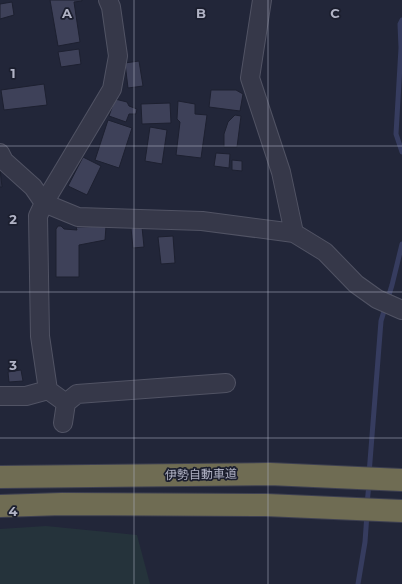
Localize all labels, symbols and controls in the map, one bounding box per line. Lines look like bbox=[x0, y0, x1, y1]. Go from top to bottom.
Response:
text: A bbox=[61, 5, 73, 21]
text: B bbox=[196, 5, 206, 21]
text: C bbox=[330, 5, 340, 21]
text: 1 bbox=[10, 65, 16, 81]
text: 2 bbox=[9, 211, 17, 227]
text: 3 bbox=[8, 357, 17, 373]
street label: 伊勢自動車道 bbox=[165, 466, 237, 482]
text: 4 bbox=[9, 503, 18, 519]

